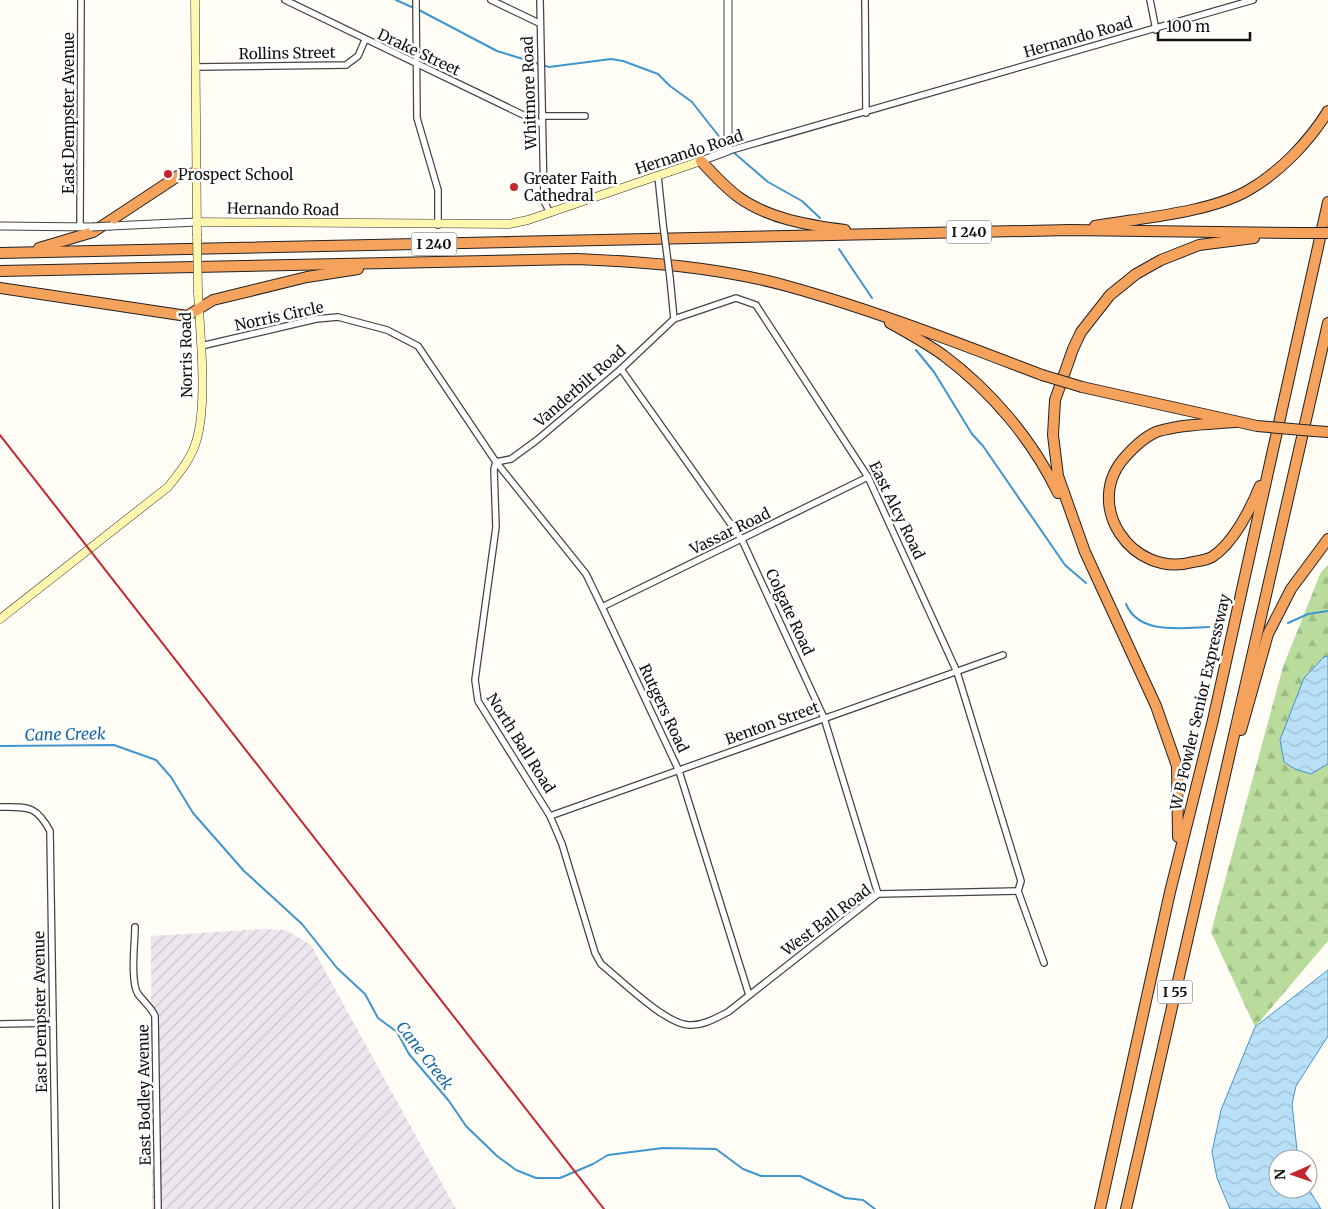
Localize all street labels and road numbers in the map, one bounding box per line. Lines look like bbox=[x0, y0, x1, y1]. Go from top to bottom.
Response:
street label: Hernando Road bbox=[1021, 12, 1135, 62]
street label: Drake Street bbox=[374, 25, 464, 80]
street label: East Dempster Avenue bbox=[59, 32, 78, 194]
street label: Whitmore Road bbox=[518, 36, 541, 151]
street label: Rollins Street bbox=[238, 43, 336, 63]
street label: Hernando Road bbox=[633, 126, 745, 178]
street label: Hernando Road bbox=[227, 199, 339, 219]
road number: I 240 bbox=[946, 220, 992, 243]
road number: I 240 bbox=[412, 232, 456, 255]
street label: Norris Circle bbox=[233, 297, 325, 335]
street label: Norris Road bbox=[176, 312, 196, 398]
street label: Vanderbilt Road bbox=[530, 341, 630, 431]
street label: East Alcy Road bbox=[865, 458, 929, 562]
street label: Vassar Road bbox=[686, 503, 773, 559]
street label: Colgate Road bbox=[762, 566, 818, 658]
street label: W B Fowler Senior Expressway bbox=[1166, 592, 1234, 813]
street label: Rutgers Road bbox=[635, 661, 693, 755]
street label: North Ball Road bbox=[483, 690, 559, 796]
street label: Benton Street bbox=[722, 697, 822, 749]
street label: West Ball Road bbox=[777, 880, 874, 960]
street label: East Dempster Avenue bbox=[29, 931, 51, 1093]
road number: I 55 bbox=[1158, 980, 1192, 1004]
street label: East Bodley Avenue bbox=[133, 1024, 155, 1166]

